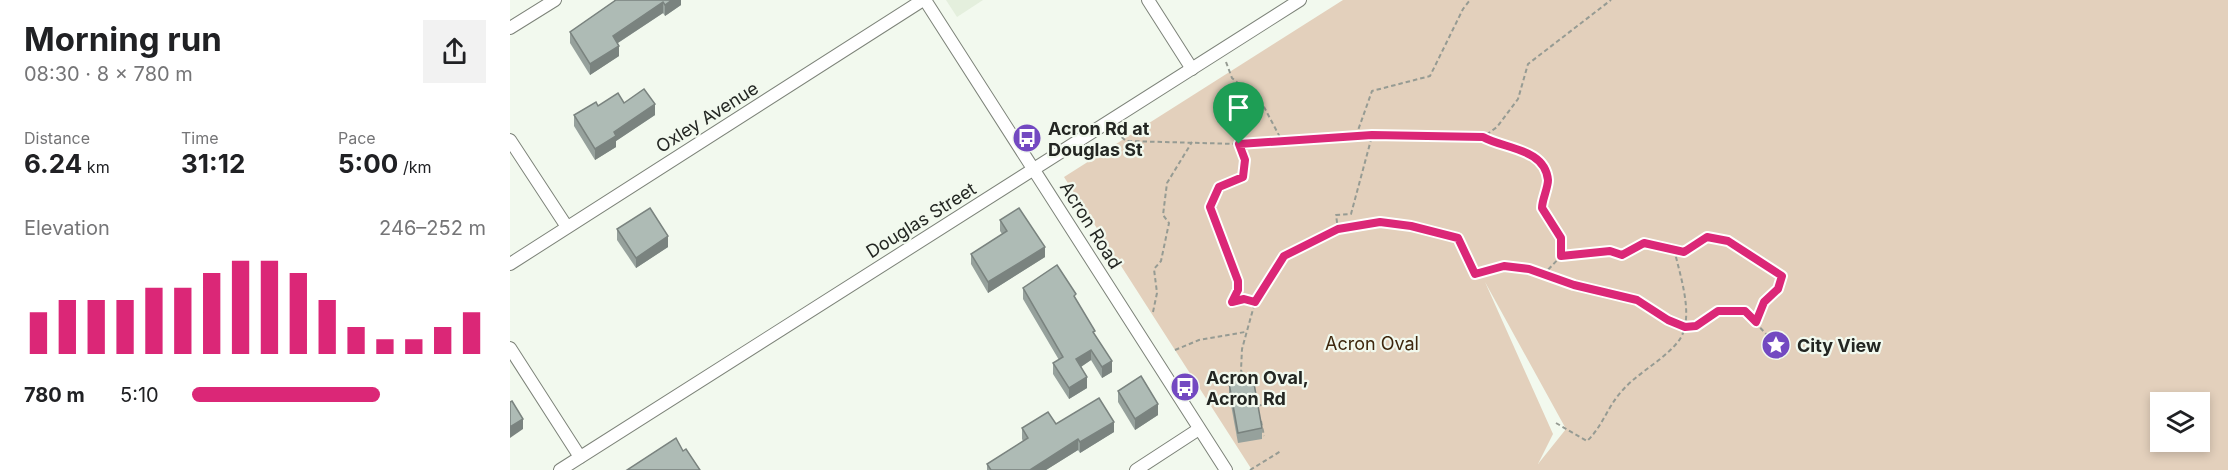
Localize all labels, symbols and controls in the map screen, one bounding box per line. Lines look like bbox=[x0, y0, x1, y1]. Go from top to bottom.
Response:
text: Morning run bbox=[24, 19, 222, 59]
button: share bbox=[423, 20, 486, 83]
text: 08:30 · 8 × 780 m bbox=[24, 62, 193, 86]
street label: Oxley Avenue bbox=[652, 77, 762, 157]
pin bbox=[1213, 82, 1264, 144]
icon: arrive bbox=[1222, 91, 1255, 124]
place label: Acron Rd at Douglas St bbox=[1048, 118, 1150, 160]
bus stop icon: Acron Rd at Douglas St bbox=[1011, 122, 1043, 154]
text: Distance bbox=[24, 128, 90, 148]
text: Time bbox=[181, 128, 219, 148]
text: Pace bbox=[338, 128, 376, 148]
text: 6.24 bbox=[24, 148, 82, 179]
text: 31:12 bbox=[181, 148, 245, 179]
text: 5:00 bbox=[338, 148, 398, 179]
text: km bbox=[82, 157, 110, 177]
text: /km bbox=[398, 157, 431, 177]
street label: Acron Road bbox=[1056, 177, 1126, 273]
street label: Douglas Street bbox=[862, 178, 980, 262]
text: Elevation bbox=[24, 216, 110, 240]
text: 246–252 m bbox=[379, 216, 486, 240]
place icon: City View bbox=[1760, 329, 1792, 361]
park label: Acron Oval bbox=[1325, 333, 1419, 354]
place label: City View bbox=[1797, 335, 1882, 356]
place label: Acron Oval, Acron Rd bbox=[1206, 367, 1309, 409]
bus stop icon: Acron Oval, Acron Rd bbox=[1169, 371, 1201, 403]
text: 780 m bbox=[24, 383, 85, 407]
text: 5:10 bbox=[120, 383, 159, 407]
map controls bbox=[2150, 392, 2210, 452]
button: layers bbox=[2150, 392, 2210, 452]

